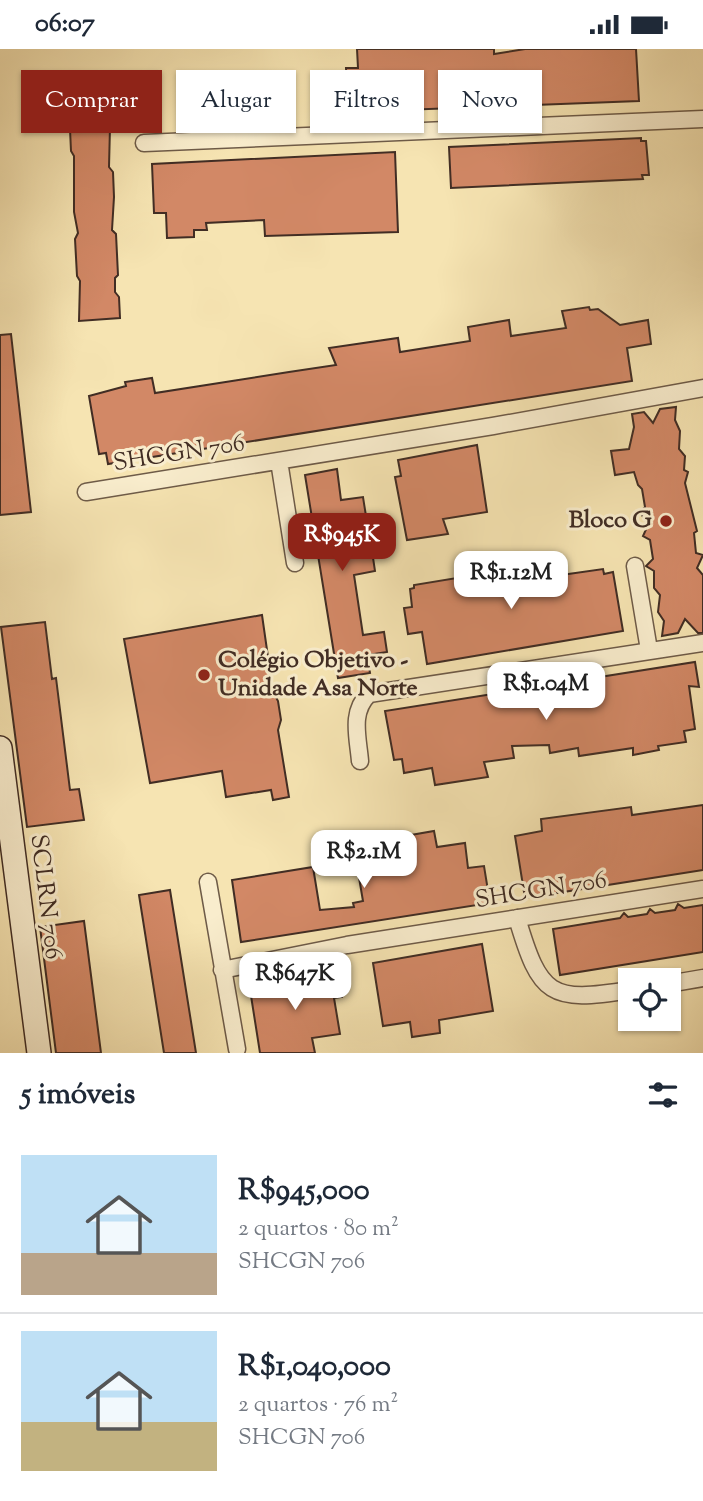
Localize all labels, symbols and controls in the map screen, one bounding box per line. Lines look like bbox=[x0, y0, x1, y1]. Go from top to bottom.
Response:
text: 06:07 bbox=[35, 6, 95, 43]
chip: Comprar bbox=[21, 70, 162, 133]
chip: Alugar bbox=[176, 70, 296, 133]
chip: Filtros bbox=[310, 70, 424, 133]
chip: Novo bbox=[438, 70, 542, 133]
street label: SHCGN 706 bbox=[111, 427, 247, 481]
place label: Bloco G bbox=[569, 504, 652, 538]
pin: R$945K bbox=[285, 513, 399, 573]
marker: Bloco G bbox=[658, 513, 674, 529]
text: R$945K bbox=[304, 519, 380, 552]
pin: R$1.12M bbox=[446, 552, 576, 611]
text: R$1.12M bbox=[470, 557, 552, 590]
place label: Colégio Objetivo - Unidade Asa Norte bbox=[218, 644, 418, 706]
pin: R$1.04M bbox=[481, 663, 611, 722]
marker: Colégio Objetivo - Unidade Asa Norte bbox=[196, 667, 212, 683]
text: R$1.04M bbox=[503, 668, 589, 701]
pin: R$2.1M bbox=[307, 831, 421, 890]
street label: SCLRN 706 bbox=[20, 832, 70, 962]
text: R$2.1M bbox=[327, 836, 401, 869]
street label: SHCGN 706 bbox=[473, 864, 609, 918]
pin: R$647K bbox=[238, 953, 352, 1012]
text: R$647K bbox=[255, 958, 335, 991]
map controls bbox=[618, 968, 681, 1031]
button: locate bbox=[618, 968, 681, 1031]
text: 5 imóveis bbox=[21, 1074, 135, 1117]
icon: filters bbox=[644, 1076, 682, 1114]
text: R$945,000 bbox=[238, 1170, 370, 1213]
icon: home bbox=[77, 1183, 161, 1267]
text: 2 quartos · 80 m² bbox=[238, 1213, 399, 1246]
text: SHCGN 706 bbox=[238, 1246, 365, 1279]
text: R$1,040,000 bbox=[238, 1346, 391, 1389]
icon: home bbox=[77, 1359, 161, 1443]
text: 2 quartos · 76 m² bbox=[238, 1389, 398, 1422]
text: SHCGN 706 bbox=[238, 1422, 365, 1455]

